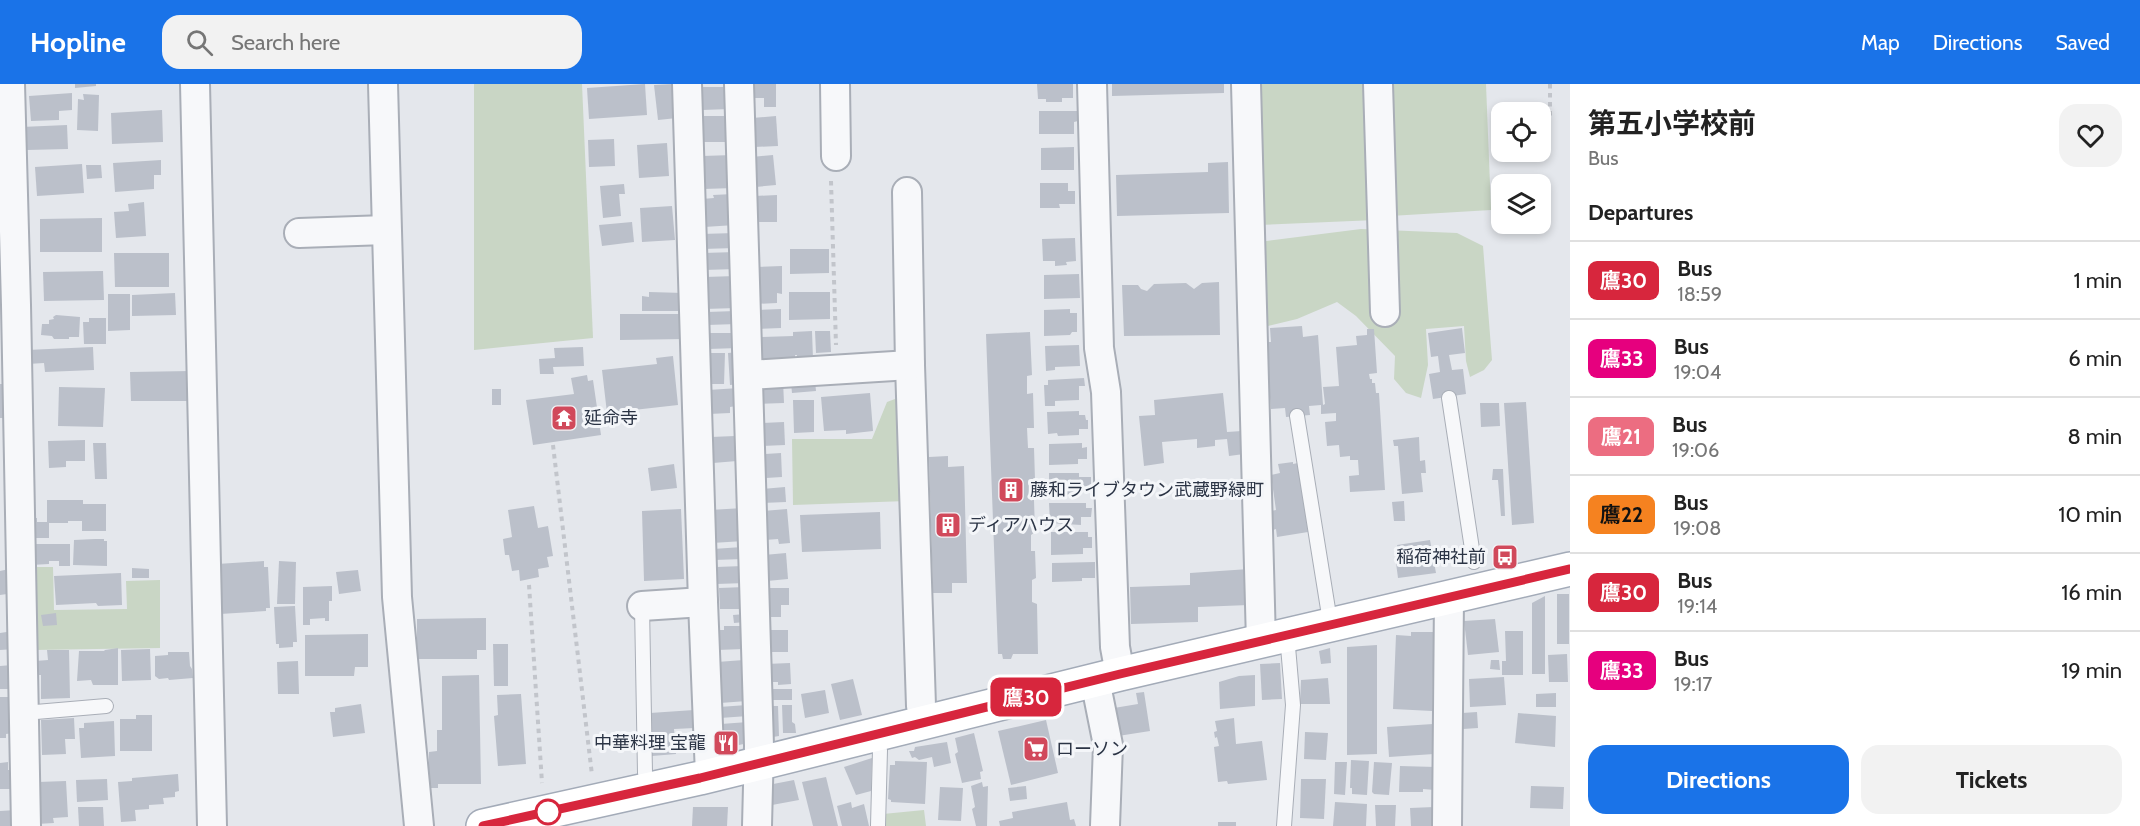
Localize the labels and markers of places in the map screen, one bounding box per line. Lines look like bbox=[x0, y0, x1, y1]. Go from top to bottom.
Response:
temple icon: 延命寺 bbox=[549, 403, 579, 433]
place label: 延命寺 bbox=[584, 407, 638, 429]
building icon: 藤和ライブタウン武蔵野緑町 bbox=[996, 475, 1026, 505]
place label: 藤和ライブタウン武蔵野緑町 bbox=[1030, 479, 1264, 501]
building icon: ディアハウス bbox=[933, 510, 963, 540]
place label: ディアハウス bbox=[968, 514, 1074, 536]
bus stop icon: 稲荷神社前 bbox=[1490, 542, 1520, 572]
place label: 稲荷神社前 bbox=[1396, 546, 1486, 568]
restaurant icon: 中華料理 宝龍 bbox=[711, 728, 741, 758]
place label: 中華料理 宝龍 bbox=[594, 732, 706, 754]
supermarket icon: ローソン bbox=[1021, 734, 1051, 764]
place label: ローソン bbox=[1056, 738, 1128, 760]
unlabelled marker bbox=[535, 799, 561, 825]

